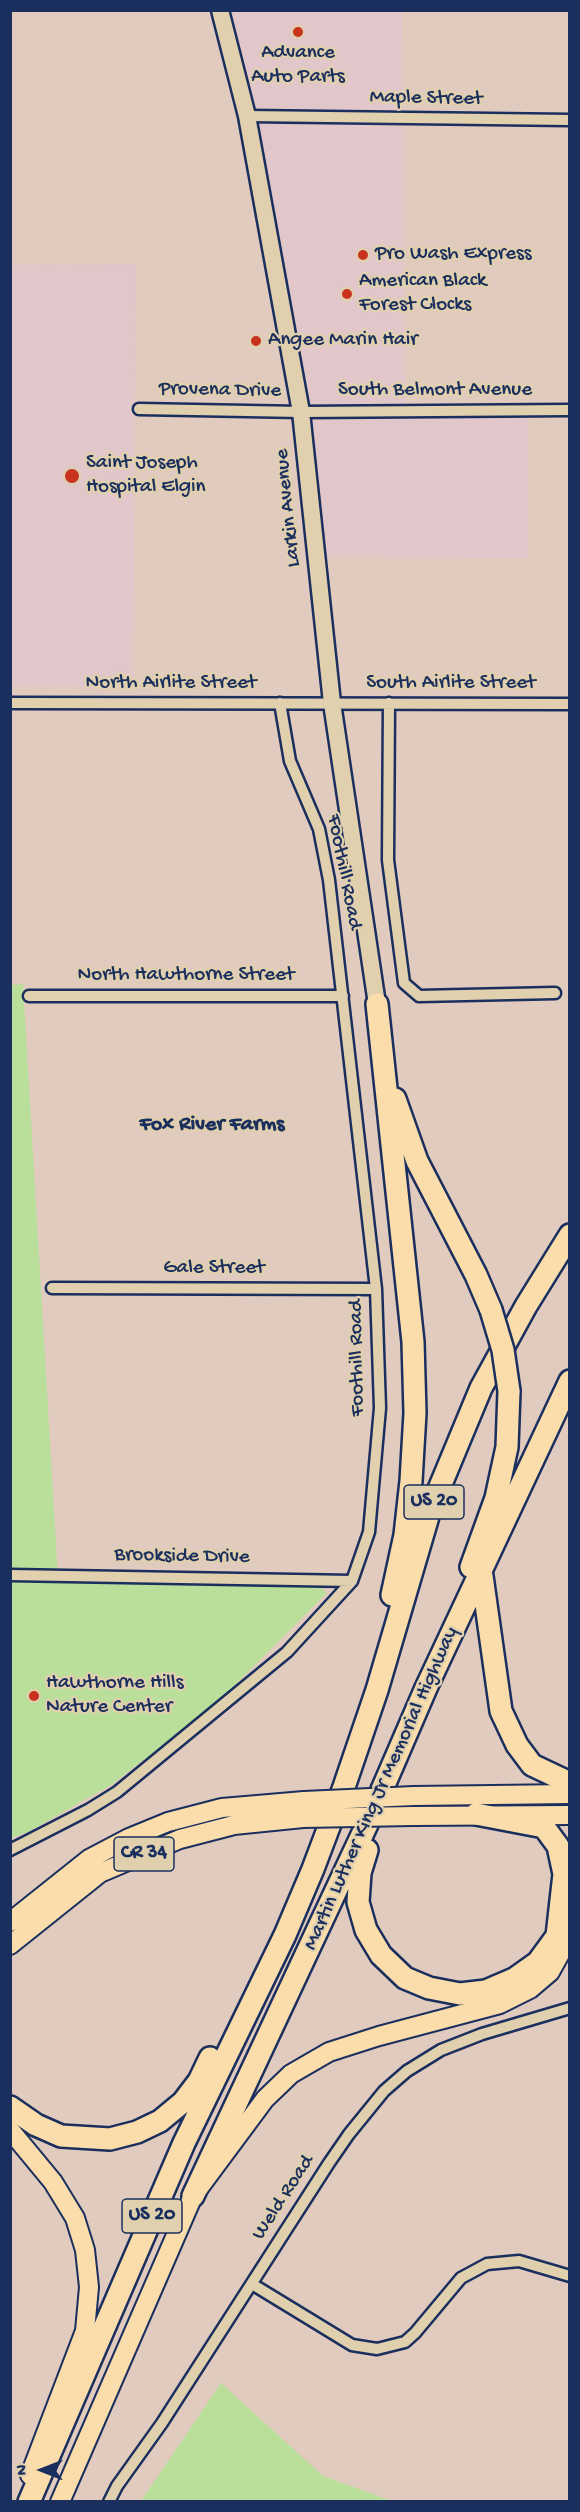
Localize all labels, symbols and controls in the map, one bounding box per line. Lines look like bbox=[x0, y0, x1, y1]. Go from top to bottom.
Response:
marker: Advance Auto Parts bbox=[291, 25, 305, 39]
place label: Advance Auto Parts bbox=[251, 41, 345, 91]
street label: Maple Street bbox=[369, 85, 483, 113]
place label: Pro Wash Express bbox=[375, 242, 532, 268]
marker: Pro Wash Express bbox=[356, 248, 370, 262]
place label: American Black Forest Clocks bbox=[359, 269, 486, 319]
marker: American Black Forest Clocks bbox=[340, 287, 354, 301]
place label: Angee Marin Hair bbox=[268, 328, 418, 354]
marker: Angee Marin Hair bbox=[249, 334, 263, 348]
street label: Provena Drive bbox=[159, 377, 281, 405]
street label: South Belmont Avenue bbox=[338, 378, 532, 404]
street label: Larkin Avenue bbox=[270, 448, 308, 568]
place label: Saint Joseph Hospital Elgin bbox=[86, 451, 206, 501]
marker: Saint Joseph Hospital Elgin bbox=[63, 467, 81, 485]
street label: North Airlite Street bbox=[86, 671, 256, 697]
street label: South Airlite Street bbox=[366, 671, 536, 697]
street label: Foothill Road bbox=[319, 812, 367, 932]
street label: North Hawthorne Street bbox=[78, 963, 294, 989]
district label: Fox River Farms bbox=[140, 1113, 284, 1139]
street label: Gale Street bbox=[163, 1256, 265, 1282]
street label: Foothill Road bbox=[344, 1299, 372, 1417]
road number: US 20 bbox=[404, 1485, 464, 1519]
street label: Brookside Drive bbox=[114, 1543, 250, 1571]
street label: Martin Luther King Jr Memorial Highway bbox=[299, 1623, 465, 1955]
place label: Hawthorne Hills Nature Center bbox=[46, 1671, 183, 1721]
marker: Hawthorne Hills Nature Center bbox=[27, 1689, 41, 1703]
road number: CR 34 bbox=[114, 1837, 174, 1871]
street label: Weld Road bbox=[247, 2151, 321, 2245]
road number: US 20 bbox=[122, 2199, 182, 2233]
north arrow bbox=[12, 2440, 72, 2500]
text: N bbox=[14, 2465, 33, 2475]

